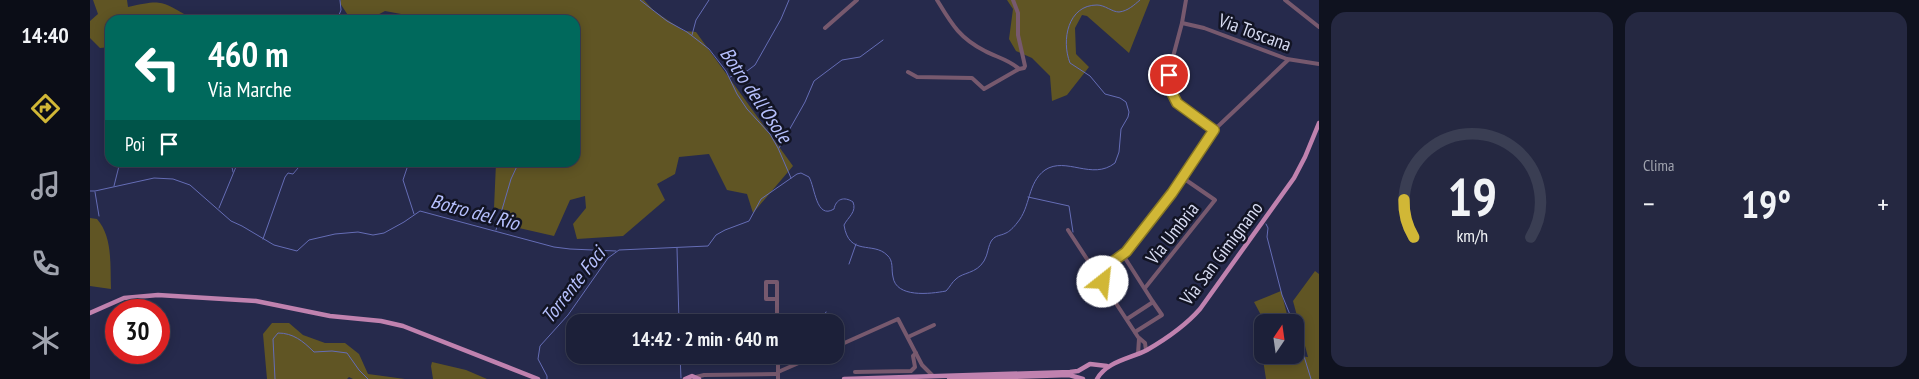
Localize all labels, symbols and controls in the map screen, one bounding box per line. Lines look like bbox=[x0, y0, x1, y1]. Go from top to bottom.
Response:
street label: Via Toscana bbox=[1214, 7, 1295, 56]
text: 14:40 bbox=[21, 21, 69, 49]
text: 460 m bbox=[208, 31, 289, 77]
icon: left bbox=[125, 35, 190, 100]
water label: Botro dell'Osole bbox=[714, 42, 799, 149]
pin bbox=[1148, 54, 1190, 96]
icon: arrive bbox=[1155, 61, 1183, 89]
text: Via Marche bbox=[208, 75, 292, 103]
icon: directions bbox=[28, 91, 63, 126]
icon: arrive bbox=[155, 130, 183, 158]
text: Poi bbox=[125, 132, 145, 156]
text: Clima bbox=[1643, 155, 1674, 175]
text: 19 bbox=[1447, 163, 1497, 230]
icon: music bbox=[28, 168, 63, 203]
text: 19° bbox=[1741, 179, 1791, 228]
text: − bbox=[1643, 185, 1655, 222]
text: + bbox=[1877, 185, 1889, 222]
water label: Botro del Rio bbox=[428, 188, 523, 237]
street label: Via Umbria bbox=[1140, 197, 1204, 270]
street label: Via San Gimignano bbox=[1174, 197, 1268, 310]
text: km/h bbox=[1456, 224, 1488, 247]
water label: Torrente Foci bbox=[535, 240, 612, 328]
icon: phone bbox=[28, 246, 63, 281]
position arrow bbox=[1076, 255, 1128, 307]
speed limit sign: 30 bbox=[105, 299, 170, 364]
north arrow bbox=[1254, 314, 1304, 364]
map controls bbox=[1254, 314, 1304, 364]
icon: climate bbox=[28, 323, 63, 358]
text: 14:42 · 2 min · 640 m bbox=[632, 327, 778, 351]

